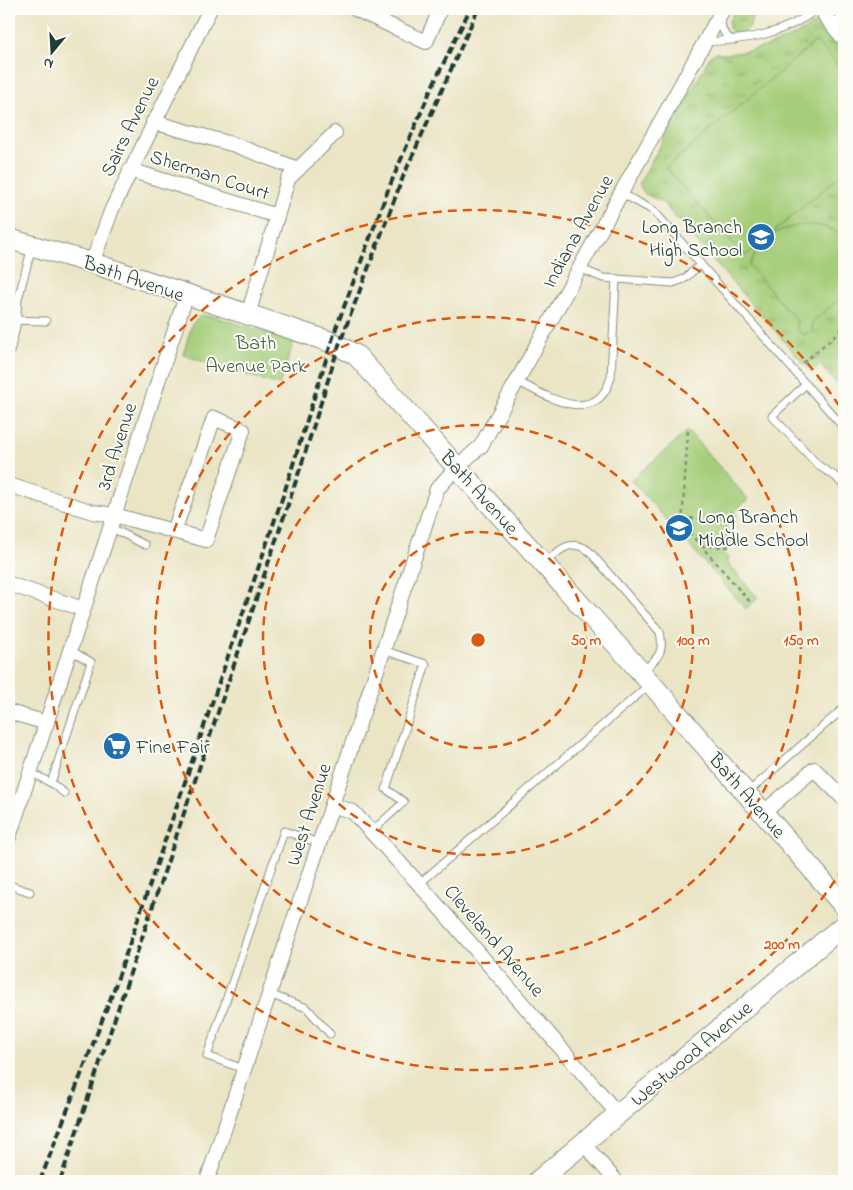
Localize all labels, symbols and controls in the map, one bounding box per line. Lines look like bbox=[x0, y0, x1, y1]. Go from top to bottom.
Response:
north arrow bbox=[28, 28, 78, 78]
text: N bbox=[41, 51, 56, 74]
street label: Sairs Avenue bbox=[94, 72, 168, 182]
street label: Sherman Court bbox=[146, 143, 273, 209]
street label: Indiana Avenue bbox=[536, 170, 622, 294]
place label: Long Branch High School bbox=[642, 214, 742, 267]
school or university icon: Long Branch High School bbox=[746, 222, 776, 252]
street label: Bath Avenue bbox=[78, 249, 188, 311]
park label: Bath Avenue Park bbox=[206, 330, 307, 382]
street label: 3rd Avenue bbox=[91, 399, 146, 494]
street label: Bath Avenue bbox=[431, 444, 524, 543]
place label: Long Branch Middle School bbox=[698, 504, 808, 556]
school or university icon: Long Branch Middle School bbox=[664, 513, 694, 543]
text: 50 m bbox=[571, 630, 602, 652]
text: 100 m bbox=[676, 630, 710, 652]
text: 150 m bbox=[783, 630, 819, 652]
centre of rings bbox=[469, 631, 487, 649]
supermarket icon: Fine Fair bbox=[102, 731, 132, 761]
place label: Fine Fair bbox=[135, 734, 211, 763]
street label: Bath Avenue bbox=[700, 747, 792, 846]
street label: West Avenue bbox=[280, 760, 341, 870]
street label: Cleveland Avenue bbox=[436, 879, 550, 1004]
text: 200 m bbox=[763, 934, 800, 956]
street label: Westwood Avenue bbox=[625, 995, 760, 1115]

